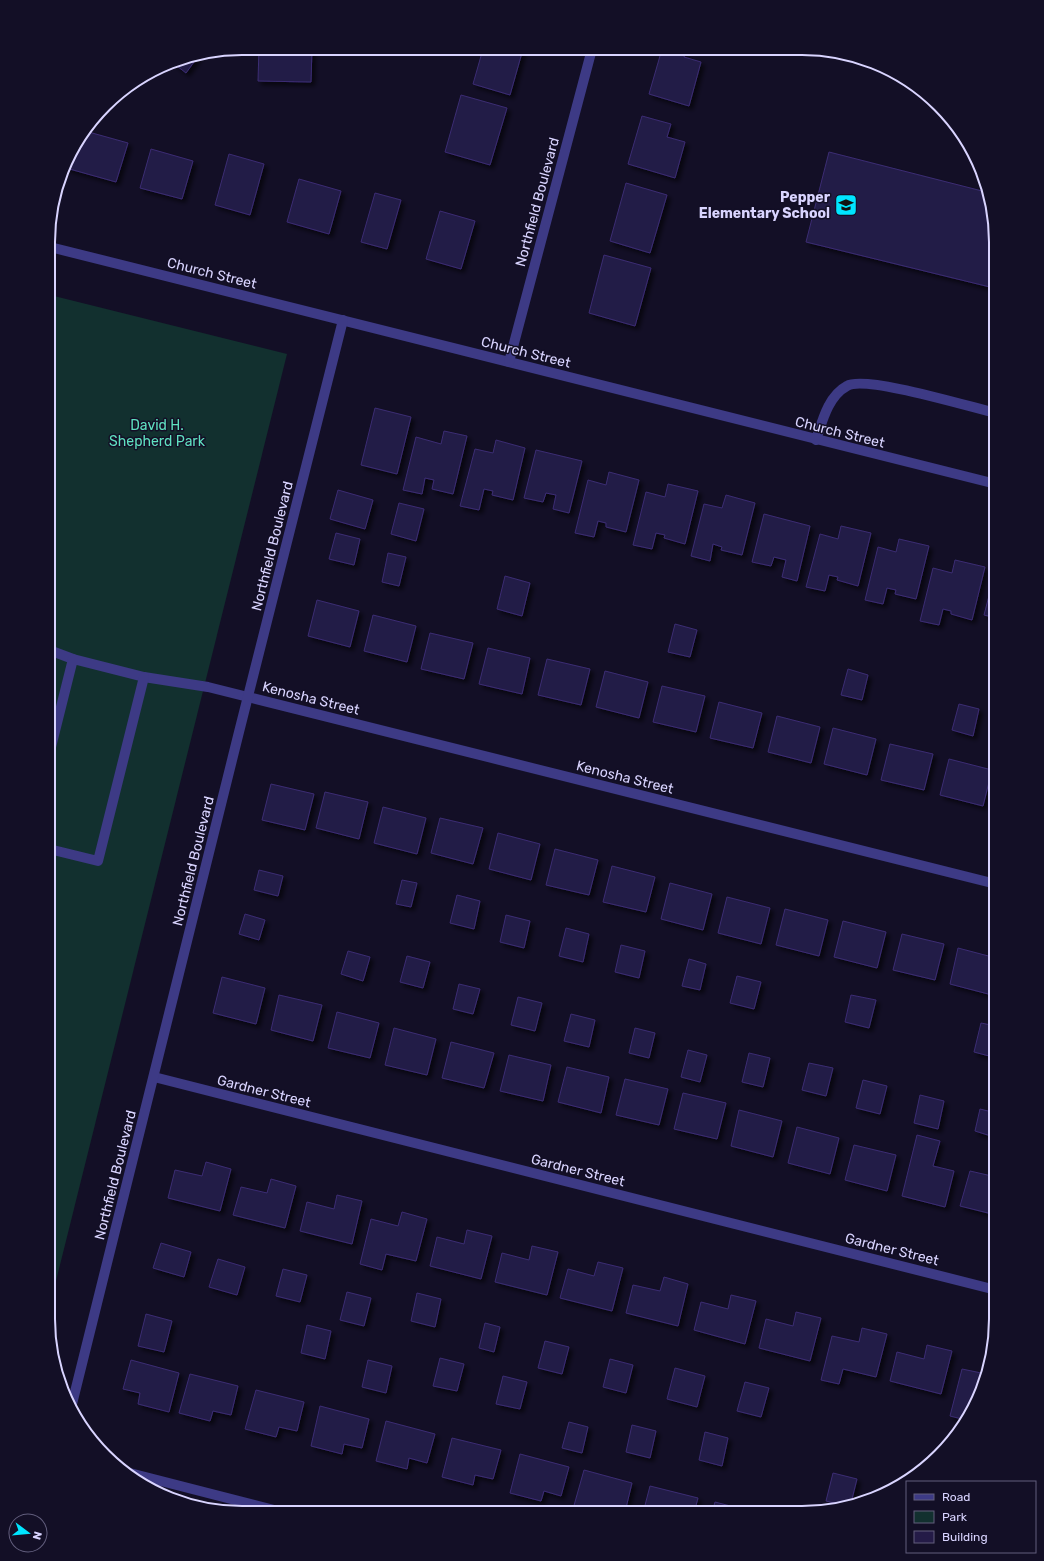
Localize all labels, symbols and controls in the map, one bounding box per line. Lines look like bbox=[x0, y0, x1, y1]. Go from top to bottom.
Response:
street label: Northfield Boulevard bbox=[512, 136, 563, 269]
place label: Pepper Elementary School bbox=[699, 189, 831, 222]
school or university icon: Pepper Elementary School bbox=[833, 192, 859, 218]
street label: Church Street bbox=[165, 254, 259, 293]
street label: Church Street bbox=[479, 333, 573, 372]
street label: Church Street bbox=[793, 413, 887, 452]
park label: David H. Shepherd Park bbox=[109, 417, 206, 450]
street label: Northfield Boulevard bbox=[248, 479, 297, 613]
street label: Kenosha Street bbox=[260, 678, 362, 719]
street label: Kenosha Street bbox=[574, 757, 676, 798]
street label: Northfield Boulevard bbox=[169, 794, 218, 928]
street label: Gardner Street bbox=[215, 1072, 313, 1111]
street label: Northfield Boulevard bbox=[91, 1108, 140, 1242]
street label: Gardner Street bbox=[529, 1151, 627, 1190]
street label: Gardner Street bbox=[843, 1230, 941, 1269]
legend bbox=[906, 1481, 1036, 1553]
text: Road bbox=[942, 1490, 970, 1504]
text: Park bbox=[942, 1510, 968, 1524]
north arrow bbox=[8, 1513, 48, 1553]
text: N bbox=[30, 1530, 44, 1541]
text: Building bbox=[942, 1530, 988, 1544]

